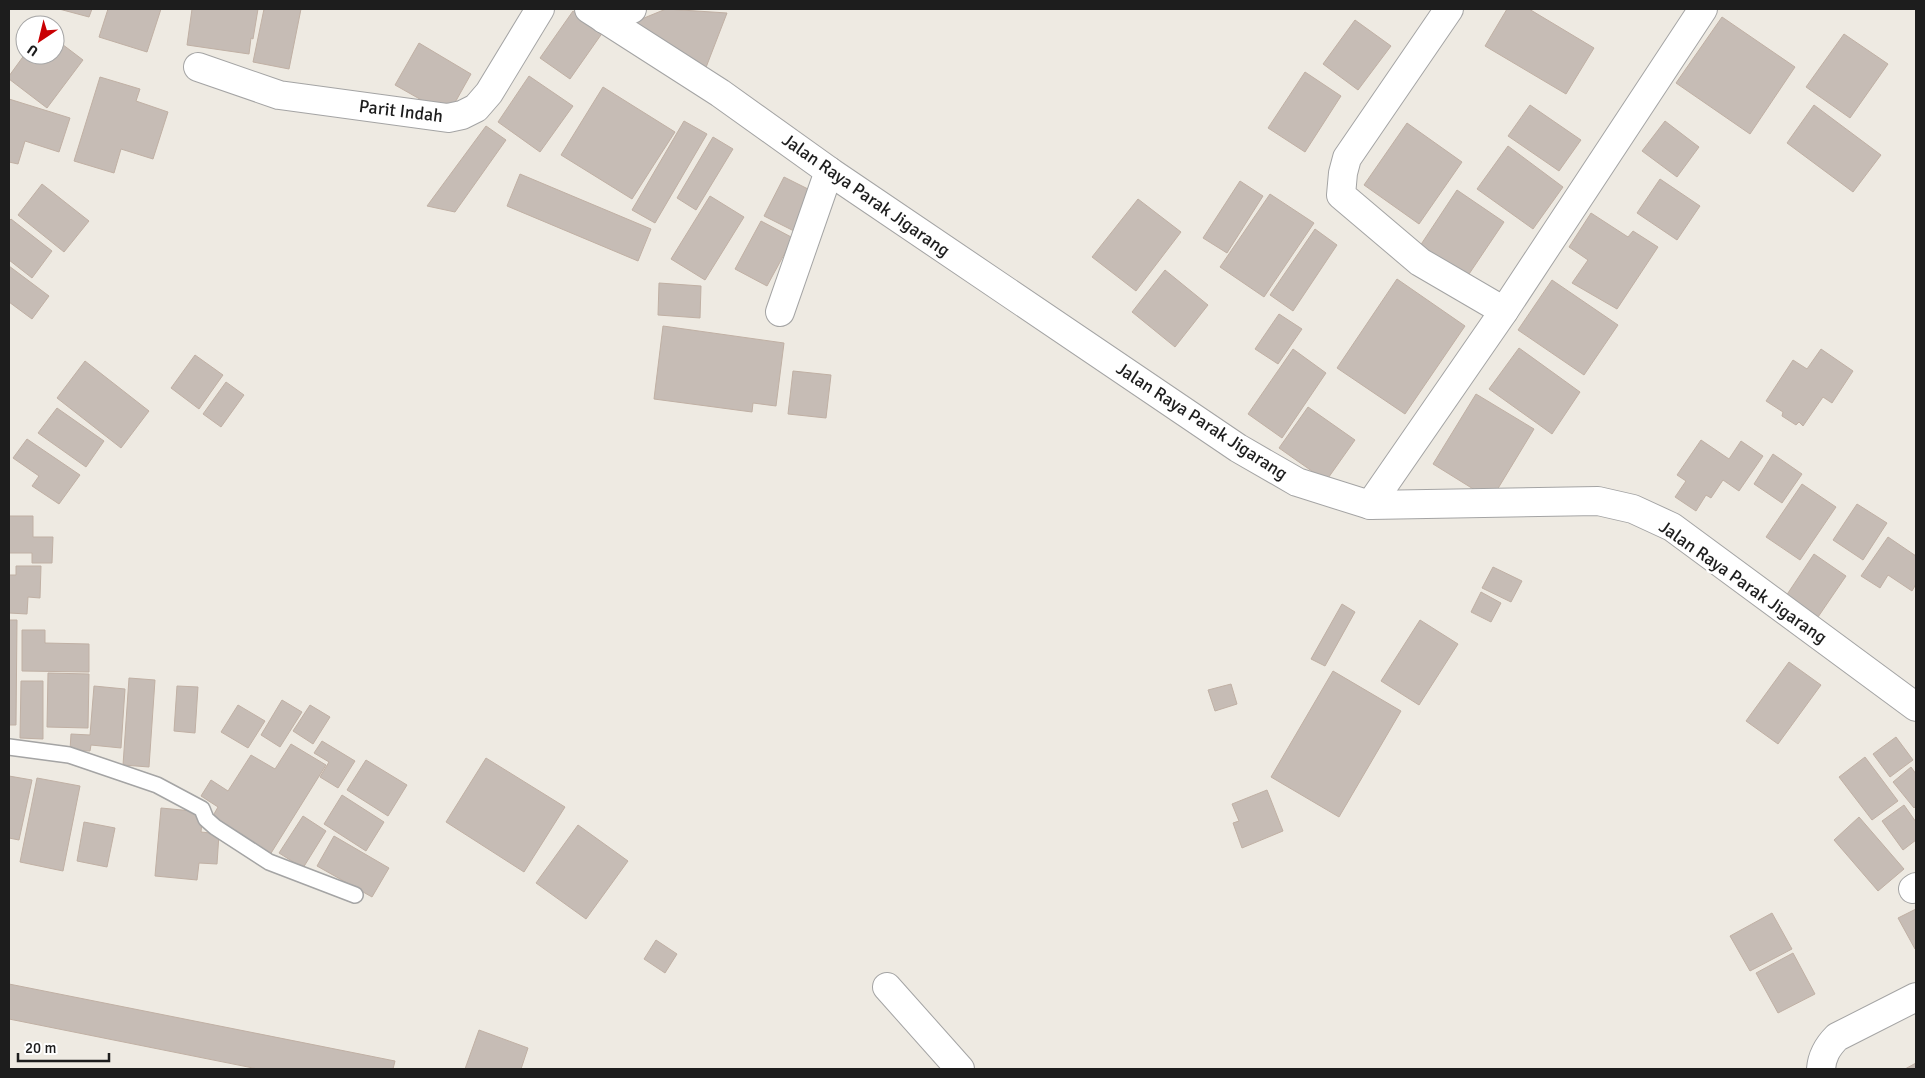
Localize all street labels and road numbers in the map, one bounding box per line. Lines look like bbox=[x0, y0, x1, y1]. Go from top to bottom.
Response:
street label: Parit Indah bbox=[358, 95, 444, 127]
street label: Jalan Raya Parak Jigarang bbox=[778, 129, 954, 261]
street label: Jalan Raya Parak Jigarang bbox=[1112, 357, 1292, 485]
street label: Jalan Raya Parak Jigarang bbox=[1655, 516, 1831, 648]

